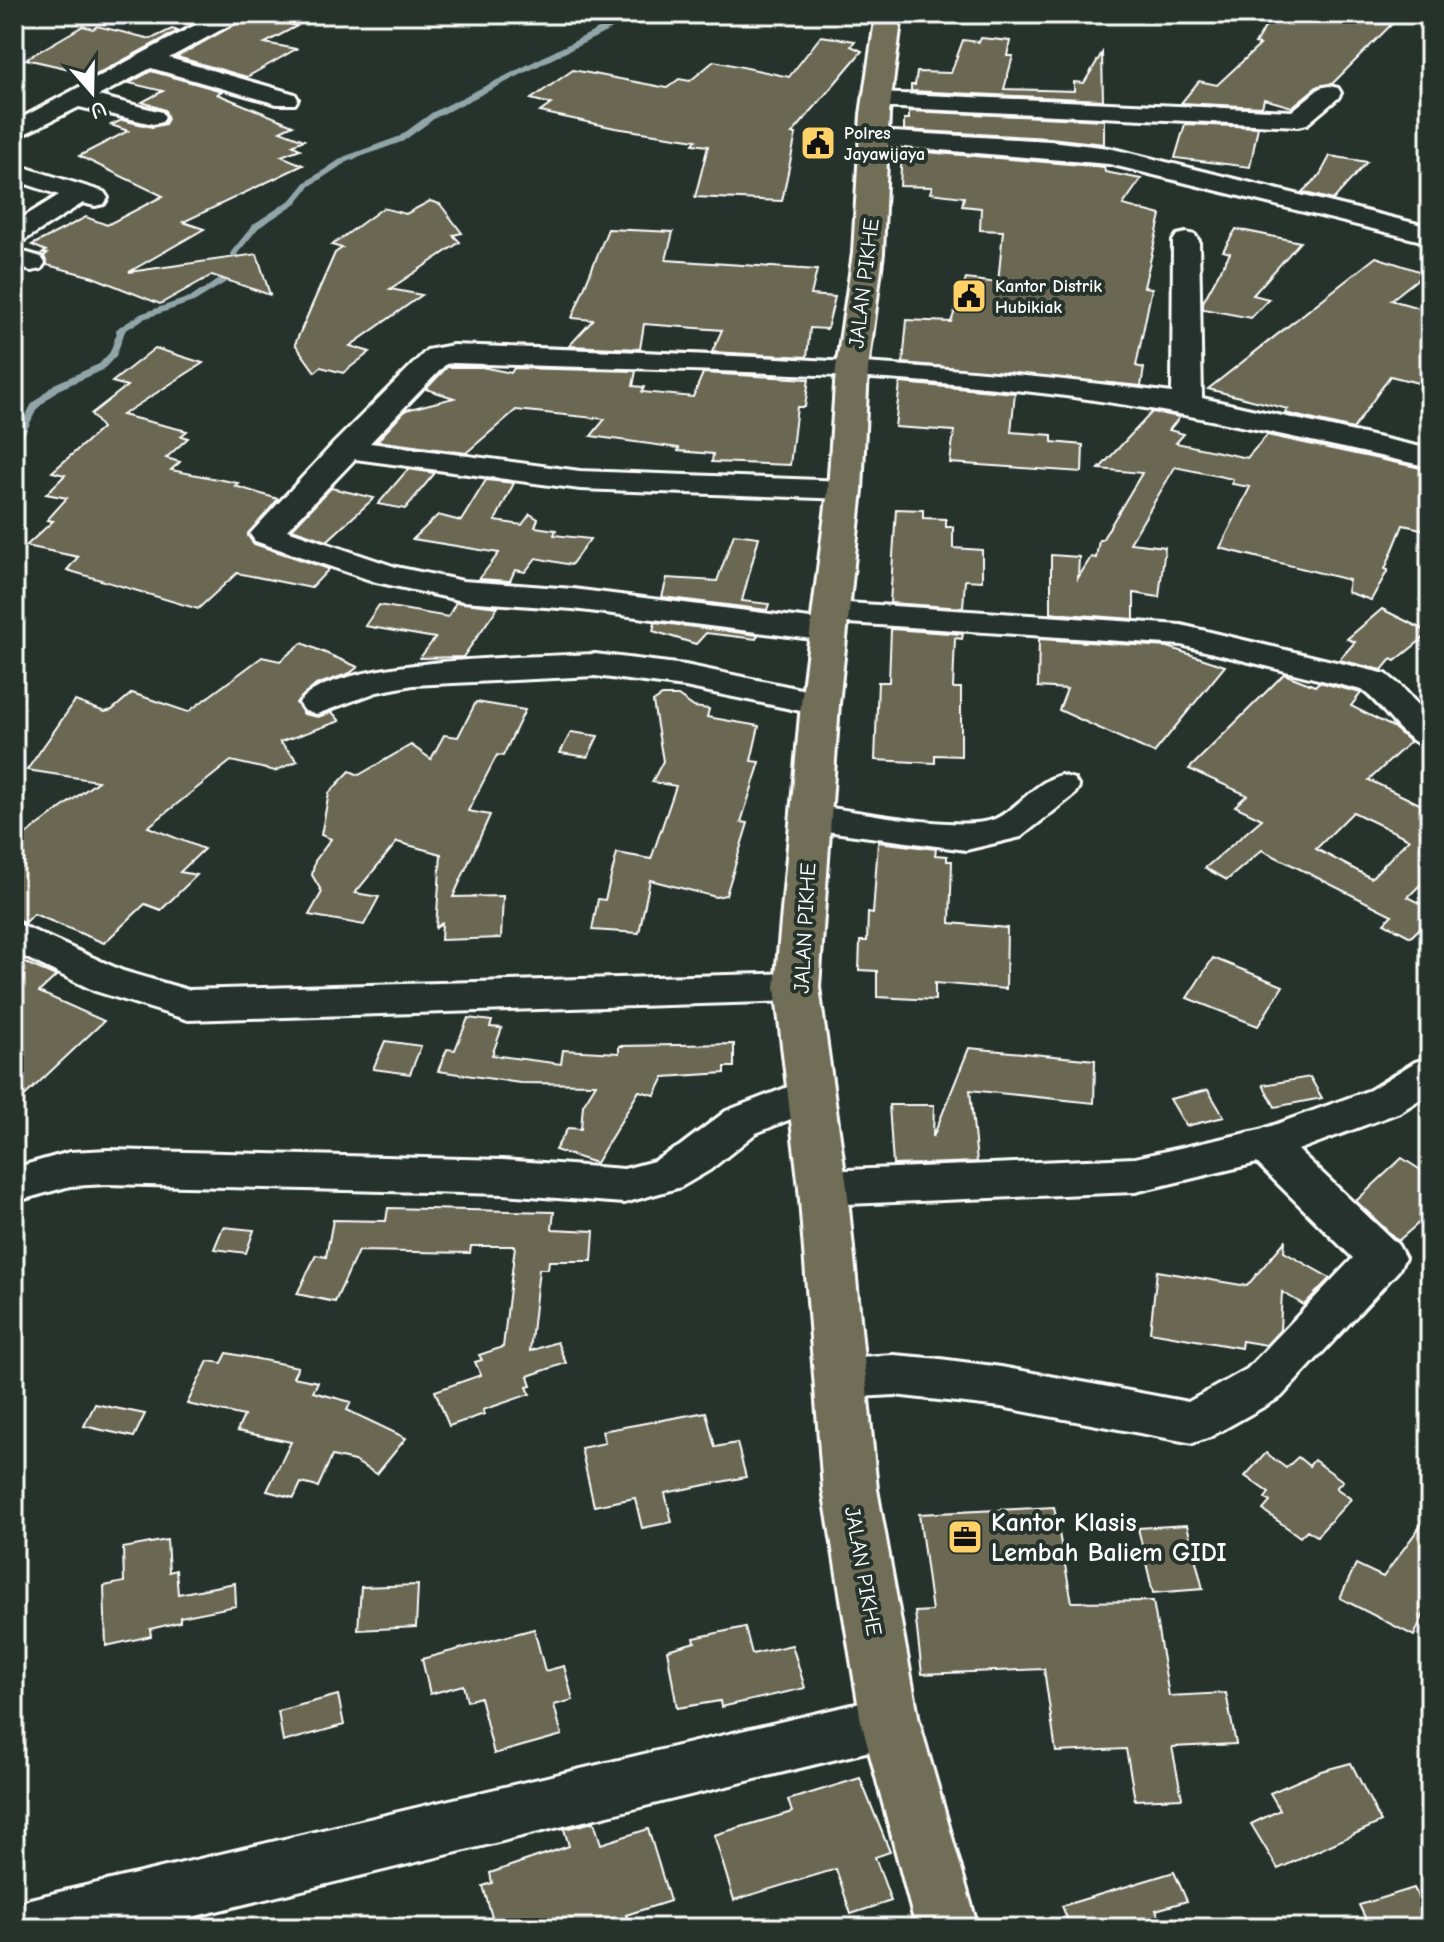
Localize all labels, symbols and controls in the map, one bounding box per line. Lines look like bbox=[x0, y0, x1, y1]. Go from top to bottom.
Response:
north arrow bbox=[52, 52, 132, 132]
text: U bbox=[87, 95, 110, 125]
place label: Polres Jayawijaya bbox=[844, 123, 925, 165]
public building icon: Polres Jayawijaya bbox=[799, 124, 837, 162]
street label: JALAN PIKHE bbox=[843, 217, 885, 350]
place label: Kantor Distrik Hubikiak bbox=[995, 276, 1102, 318]
public building icon: Kantor Distrik Hubikiak bbox=[950, 277, 988, 315]
street label: JALAN PIKHE bbox=[789, 862, 821, 994]
street label: JALAN PIKHE bbox=[839, 1504, 887, 1638]
place label: Kantor Klasis Lembah Baliem GIDI bbox=[991, 1508, 1227, 1568]
office icon: Kantor Klasis Lembah Baliem GIDI bbox=[946, 1518, 984, 1556]

